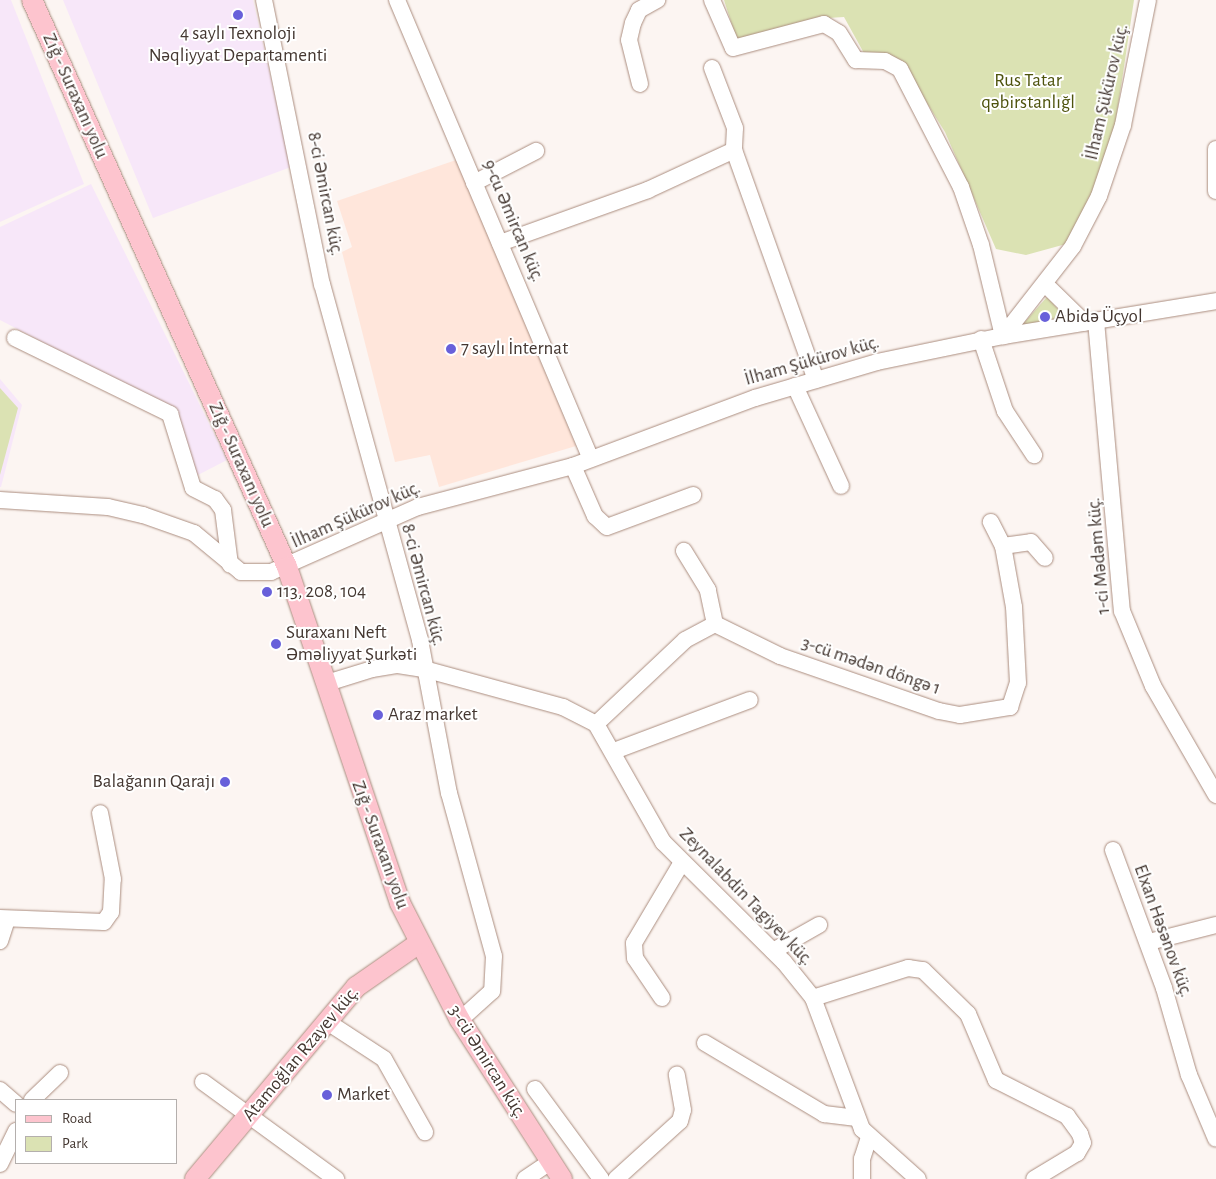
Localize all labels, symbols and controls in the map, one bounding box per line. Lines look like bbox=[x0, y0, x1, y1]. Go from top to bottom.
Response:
marker: 4 saylı Texnoloji Nəqliyyat Departamenti bbox=[232, 9, 244, 21]
street label: İlham Şükürov küç. bbox=[1080, 22, 1134, 162]
place label: 4 saylı Texnoloji Nəqliyyat Departamenti bbox=[149, 23, 327, 67]
street label: Zığ - Suraxanı yolu bbox=[37, 30, 113, 162]
park label: Rus Tatar qəbirstanlığl bbox=[981, 70, 1075, 114]
street label: 8-ci Əmircan küç. bbox=[302, 130, 348, 258]
street label: 9-cu Əmircan küç. bbox=[477, 156, 549, 286]
place label: Abidə Üçyol bbox=[1055, 306, 1143, 328]
marker: Abidə Üçyol bbox=[1039, 311, 1051, 323]
street label: İlham Şükürov küç. bbox=[742, 331, 882, 391]
place label: 7 saylı İnternat bbox=[461, 338, 568, 360]
marker: 7 saylı İnternat bbox=[445, 343, 457, 355]
street label: Zığ - Suraxanı yolu bbox=[203, 399, 279, 531]
street label: İlham Şükürov küç. bbox=[288, 476, 424, 554]
street label: 1-ci Mədəm küç. bbox=[1083, 497, 1115, 615]
street label: 8-ci Əmircan küç. bbox=[396, 521, 450, 649]
place label: 113, 208, 104 bbox=[277, 581, 366, 603]
marker: 113, 208, 104 bbox=[261, 586, 273, 598]
place label: Suraxanı Neft Əməliyyat Şurkəti bbox=[286, 622, 417, 666]
street label: 3-cü mədən döngə 1 bbox=[799, 632, 943, 700]
marker: Suraxanı Neft Əməliyyat Şurkəti bbox=[270, 638, 282, 650]
place label: Araz market bbox=[388, 704, 478, 726]
marker: Araz market bbox=[372, 709, 384, 721]
place label: Balağanın Qarajı bbox=[93, 771, 215, 793]
marker: Balağanın Qarajı bbox=[219, 776, 231, 788]
street label: Zığ - Suraxanı yolu bbox=[346, 778, 414, 912]
street label: Zeynalabdin Tagiyev küç. bbox=[674, 823, 818, 971]
street label: Elxan Həsənov küç. bbox=[1128, 861, 1198, 1001]
street label: Atamoğlan Rzayev küç. bbox=[238, 982, 364, 1126]
street label: 3-cü Əmircan küç. bbox=[443, 1001, 531, 1123]
place label: Market bbox=[337, 1084, 390, 1106]
marker: Market bbox=[321, 1089, 333, 1101]
legend bbox=[15, 1099, 178, 1164]
text: Road bbox=[62, 1111, 92, 1126]
text: Park bbox=[62, 1136, 88, 1151]

